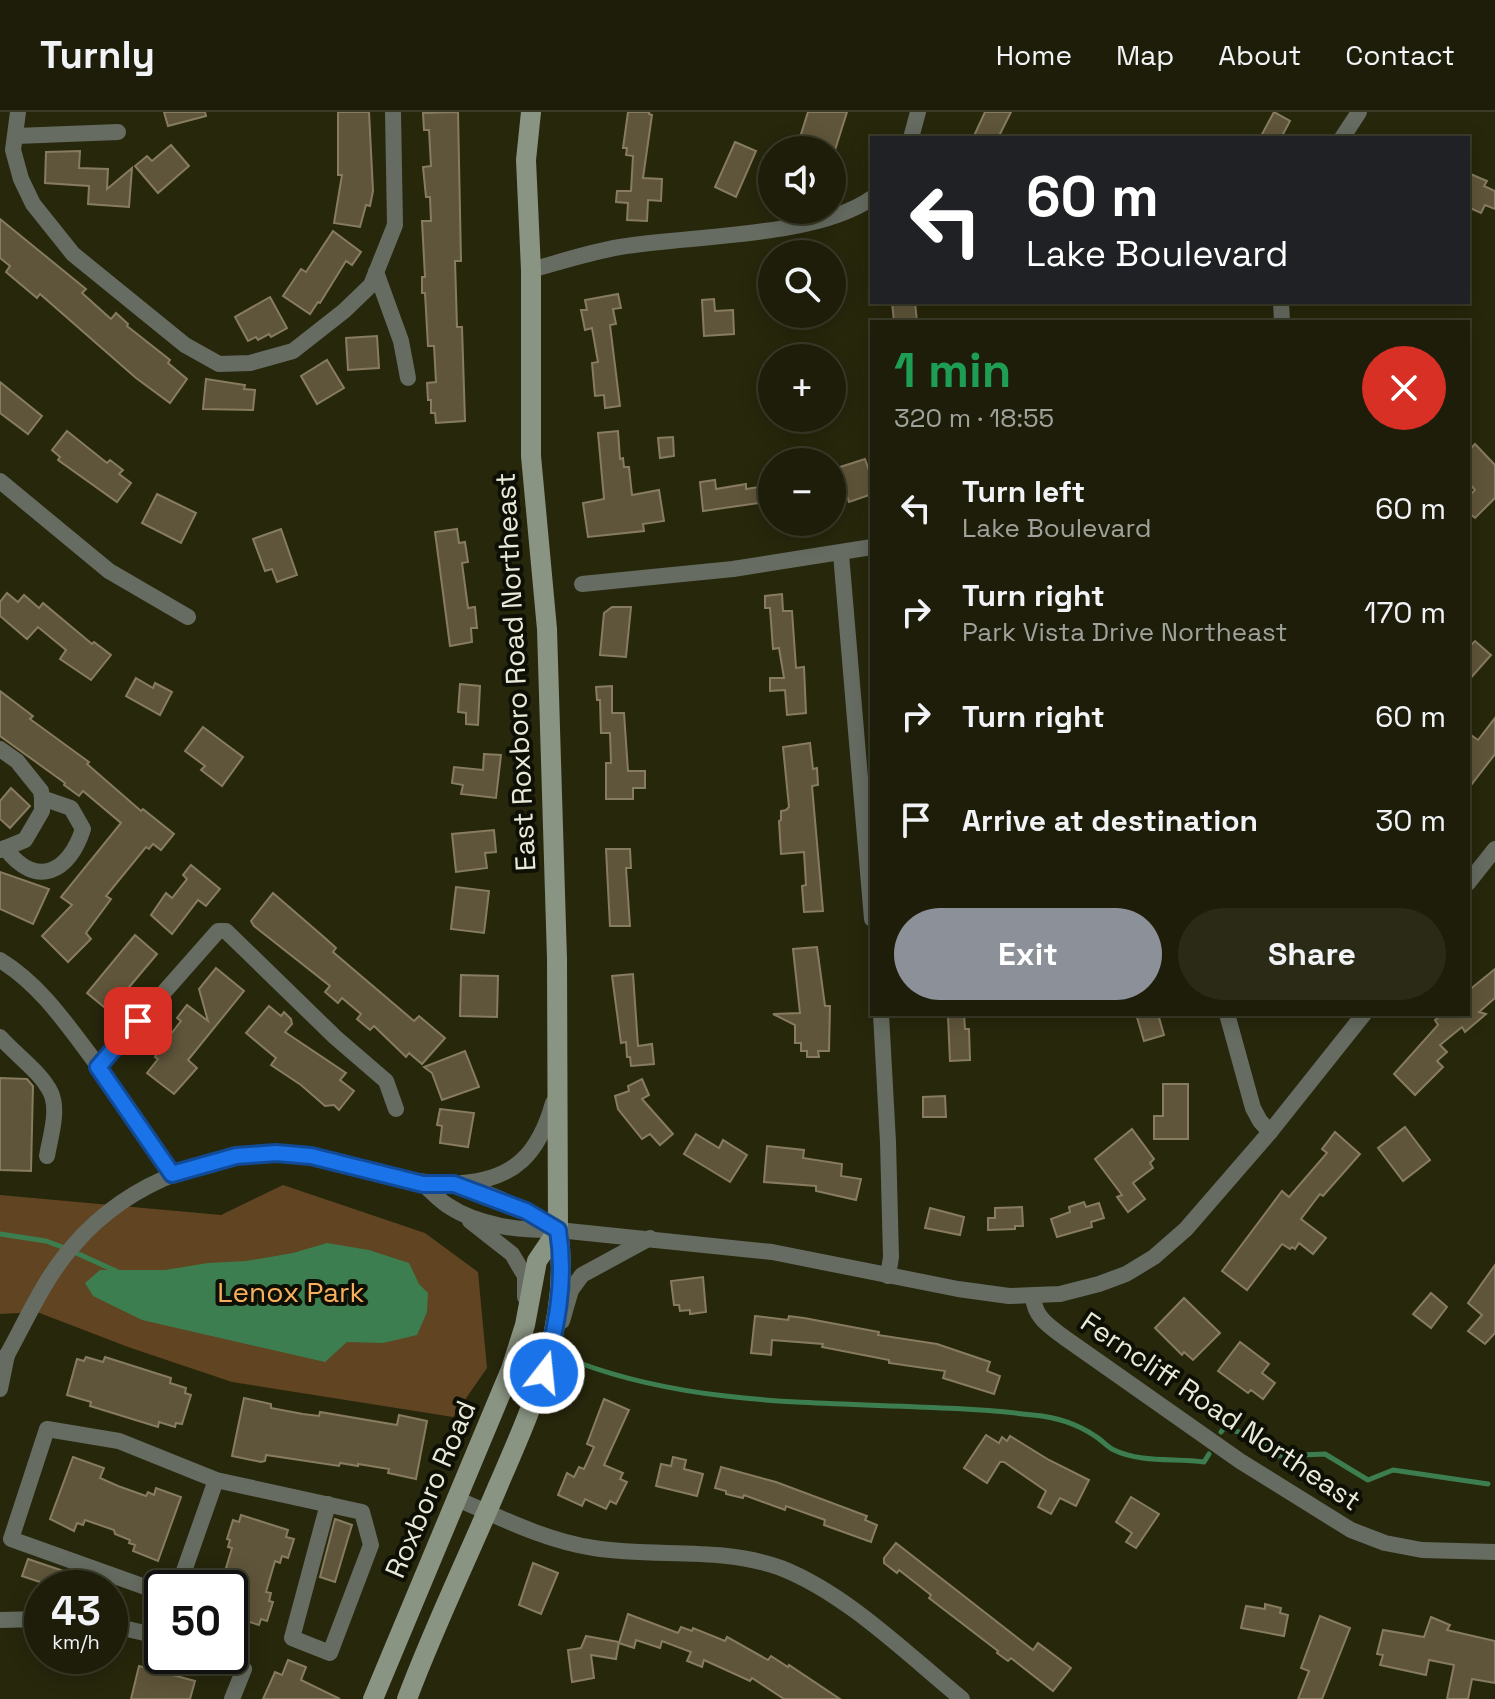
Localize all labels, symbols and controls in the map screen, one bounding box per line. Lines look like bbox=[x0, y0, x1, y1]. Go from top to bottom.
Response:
text: Turnly bbox=[40, 31, 155, 79]
text: Home bbox=[996, 37, 1072, 73]
text: Map bbox=[1116, 37, 1174, 73]
text: About bbox=[1218, 37, 1301, 73]
text: Contact bbox=[1345, 37, 1455, 73]
map controls bbox=[758, 136, 846, 536]
button: sound bbox=[758, 136, 846, 224]
text: 60 m bbox=[1026, 161, 1159, 232]
icon: left bbox=[894, 168, 998, 272]
text: Lake Boulevard bbox=[1026, 231, 1288, 277]
button: search bbox=[758, 240, 846, 328]
text: 1 min bbox=[894, 340, 1011, 401]
button: + bbox=[758, 344, 846, 432]
button: close bbox=[1362, 346, 1446, 430]
text: 320 m · 18:55 bbox=[894, 401, 1054, 435]
button: − bbox=[758, 448, 846, 536]
street label: East Roxboro Road Northeast bbox=[487, 472, 543, 872]
text: Turn left bbox=[962, 472, 1085, 511]
icon: left bbox=[894, 486, 938, 530]
text: 60 m bbox=[1375, 489, 1446, 528]
text: Lake Boulevard bbox=[962, 511, 1152, 545]
text: Turn right bbox=[962, 576, 1105, 615]
icon: right bbox=[894, 590, 938, 634]
text: 170 m bbox=[1364, 593, 1446, 632]
text: Park Vista Drive Northeast bbox=[962, 615, 1287, 649]
icon: right bbox=[894, 694, 938, 738]
text: Turn right bbox=[962, 697, 1105, 736]
text: 60 m bbox=[1375, 697, 1446, 736]
icon: arrive bbox=[894, 798, 938, 842]
text: Arrive at destination bbox=[962, 801, 1258, 840]
text: 30 m bbox=[1375, 801, 1446, 840]
button: Exit bbox=[894, 908, 1162, 1000]
button: Share bbox=[1178, 908, 1446, 1000]
pin bbox=[104, 987, 172, 1055]
icon: arrive bbox=[116, 999, 160, 1043]
park label: Lenox Park bbox=[217, 1274, 365, 1310]
street label: Ferncliff Road Northeast bbox=[1074, 1304, 1368, 1518]
position arrow bbox=[502, 1331, 586, 1415]
street label: Roxboro Road bbox=[376, 1395, 484, 1583]
speed limit sign: 50 bbox=[144, 1570, 248, 1674]
text: 43 bbox=[51, 1586, 101, 1637]
text: km/h bbox=[52, 1629, 100, 1655]

